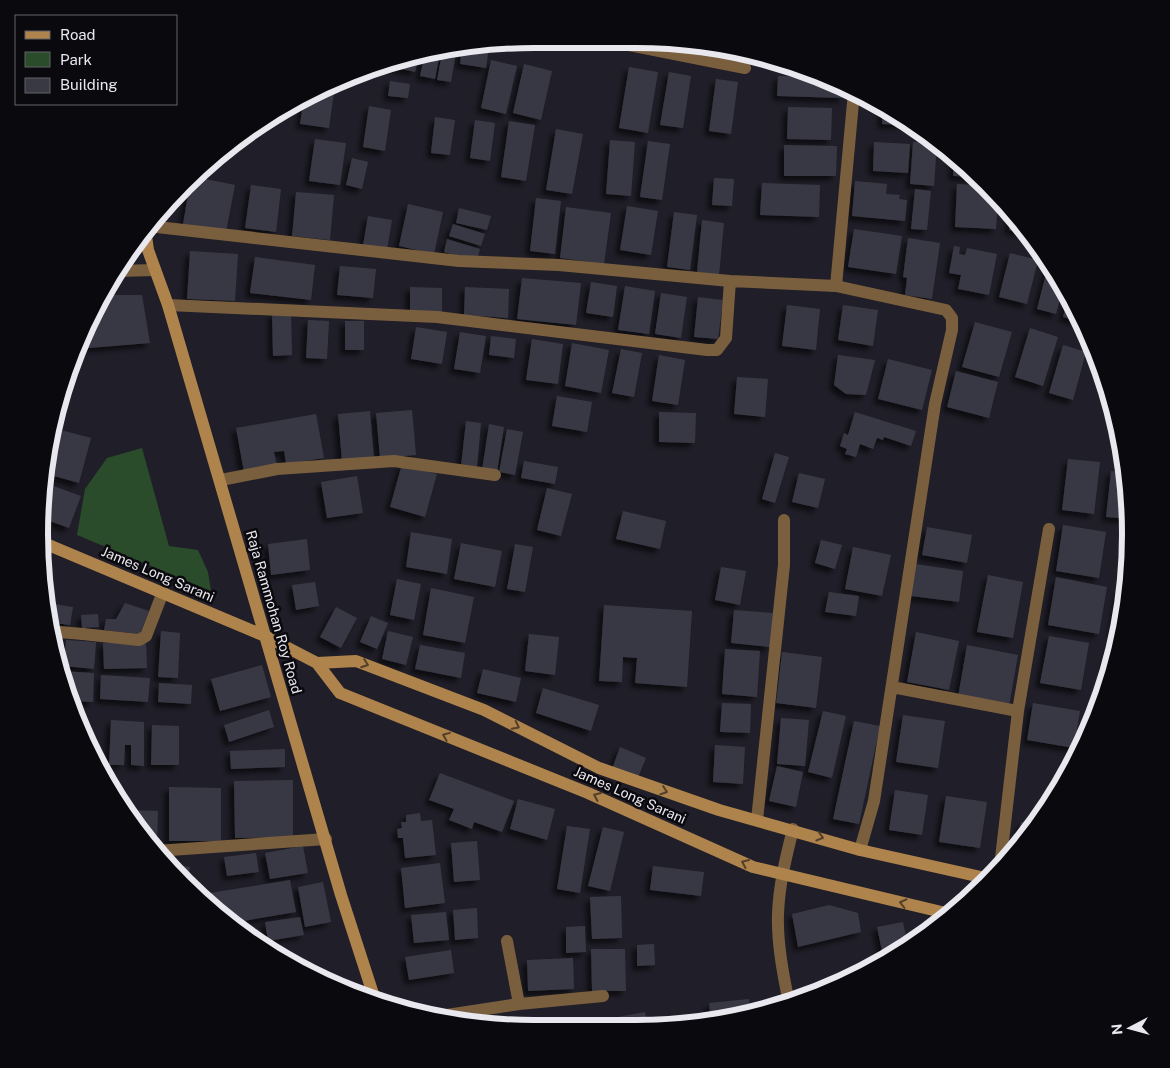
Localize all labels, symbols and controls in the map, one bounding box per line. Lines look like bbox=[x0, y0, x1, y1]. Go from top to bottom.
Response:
legend bbox=[15, 15, 178, 105]
text: Road bbox=[60, 26, 96, 43]
text: Park bbox=[60, 51, 92, 68]
text: Building bbox=[60, 76, 118, 93]
street label: Raja Rammohan Roy Road bbox=[243, 528, 305, 696]
street label: James Long Sarani bbox=[99, 543, 217, 605]
one-way arrow bbox=[361, 659, 369, 669]
one-way arrow bbox=[511, 720, 520, 730]
one-way arrow bbox=[442, 731, 451, 742]
street label: James Long Sarani bbox=[571, 763, 689, 827]
one-way arrow bbox=[660, 785, 668, 795]
one-way arrow bbox=[593, 792, 602, 803]
one-way arrow bbox=[815, 832, 824, 842]
one-way arrow bbox=[741, 859, 750, 870]
one-way arrow bbox=[899, 898, 907, 908]
north arrow bbox=[1105, 1003, 1155, 1053]
text: N bbox=[1109, 1023, 1126, 1036]

